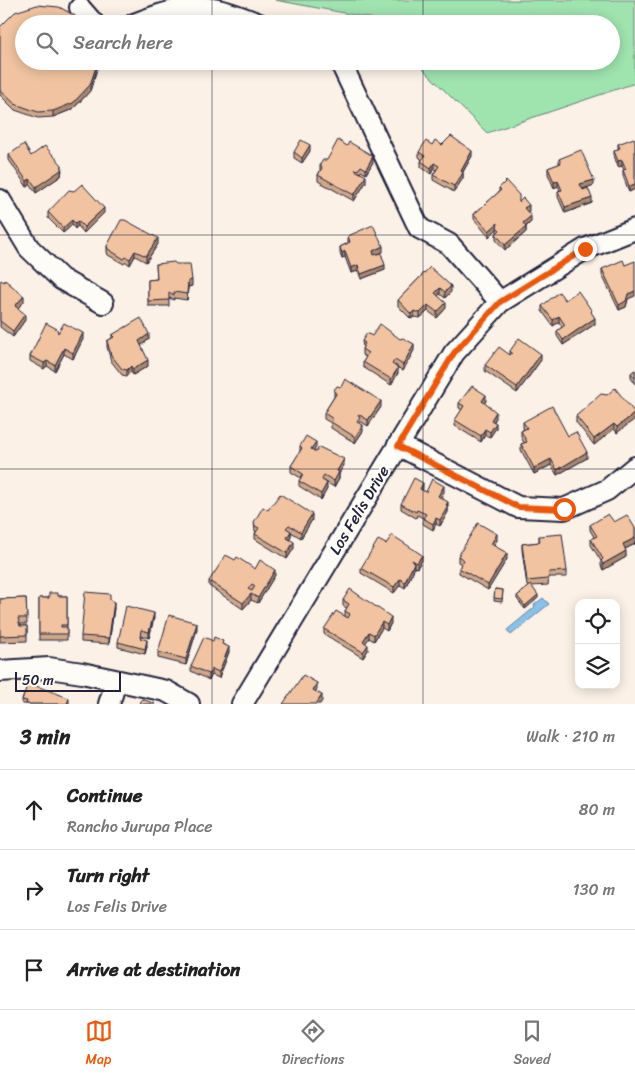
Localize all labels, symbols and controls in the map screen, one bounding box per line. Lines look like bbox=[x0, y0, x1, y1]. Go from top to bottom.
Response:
search box bbox=[15, 15, 620, 70]
text: Search here bbox=[73, 26, 173, 59]
icon: search bbox=[33, 29, 61, 57]
route end bbox=[574, 238, 597, 261]
street label: Los Felis Drive bbox=[321, 460, 397, 560]
route start bbox=[553, 498, 576, 521]
map controls bbox=[575, 599, 620, 689]
button: locate bbox=[575, 599, 620, 644]
button: layers bbox=[575, 644, 620, 689]
text: 50 m bbox=[22, 668, 54, 693]
scale bar bbox=[15, 669, 121, 692]
text: 3 min bbox=[20, 718, 70, 756]
text: Walk · 210 m bbox=[526, 722, 615, 751]
text: Continue bbox=[67, 779, 143, 812]
text: 80 m bbox=[579, 795, 615, 824]
icon: ahead bbox=[20, 796, 48, 824]
text: Rancho Jurupa Place bbox=[67, 812, 212, 841]
text: Turn right bbox=[67, 859, 149, 892]
text: 130 m bbox=[573, 875, 615, 904]
icon: right bbox=[20, 876, 48, 904]
text: Los Felis Drive bbox=[67, 892, 167, 921]
text: Arrive at destination bbox=[67, 953, 240, 986]
icon: arrive bbox=[20, 956, 48, 984]
tab: Map bbox=[85, 1017, 113, 1072]
tab: Directions bbox=[282, 1017, 344, 1072]
tab: Saved bbox=[514, 1017, 550, 1072]

